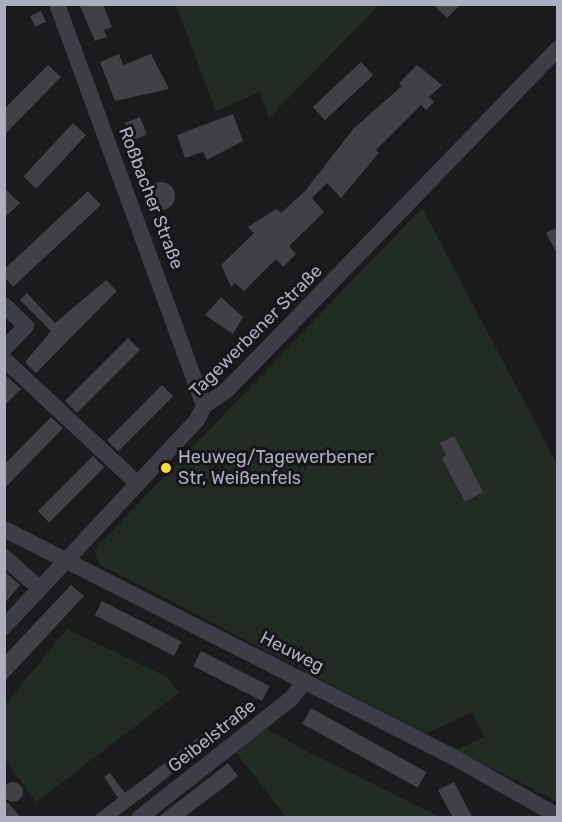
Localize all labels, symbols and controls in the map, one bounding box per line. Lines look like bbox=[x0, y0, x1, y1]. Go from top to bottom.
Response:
street label: Roßbacher Straße bbox=[114, 124, 188, 272]
street label: Tagewerbener Straße bbox=[185, 260, 327, 402]
place label: Heuweg/Tagewerbener Str, Weißenfels bbox=[178, 447, 374, 490]
marker: Heuweg/Tagewerbener Str, Weißenfels bbox=[159, 461, 173, 475]
street label: Heuweg bbox=[256, 627, 328, 677]
street label: Geibelstraße bbox=[164, 695, 260, 777]

